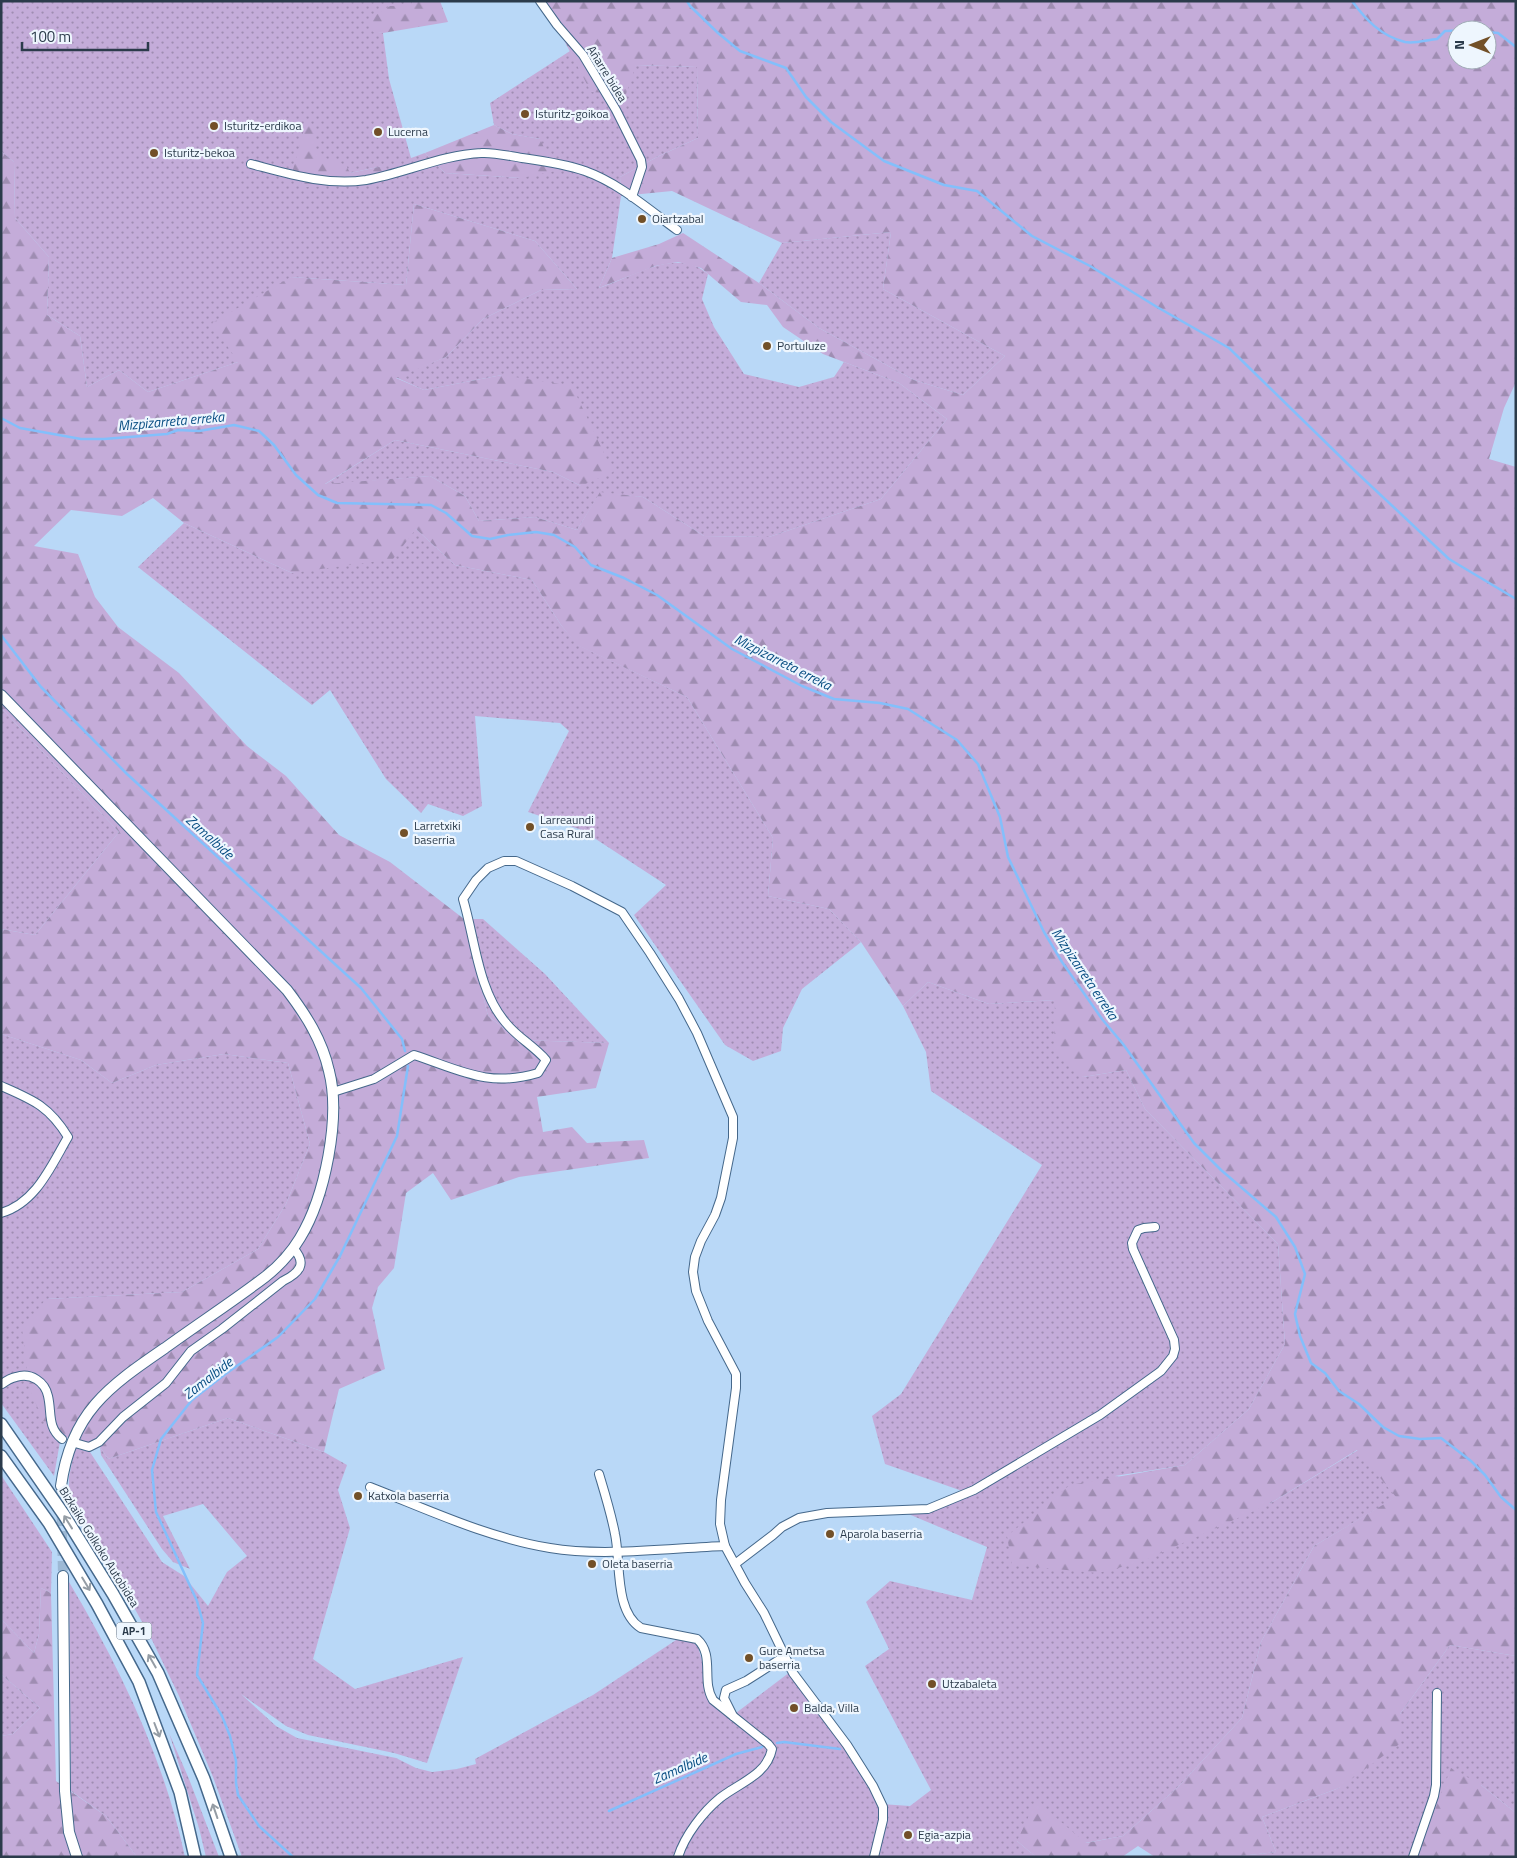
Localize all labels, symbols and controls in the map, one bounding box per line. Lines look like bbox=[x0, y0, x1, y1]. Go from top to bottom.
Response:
scale bar bbox=[22, 20, 149, 52]
north arrow bbox=[1447, 20, 1497, 70]
text: 100 m bbox=[30, 25, 71, 48]
text: N bbox=[1448, 40, 1469, 50]
street label: Añarre bidea bbox=[582, 42, 632, 106]
place label: Isturitz-goikoa bbox=[535, 104, 609, 123]
marker: Isturitz-goikoa bbox=[519, 108, 531, 120]
place label: Isturitz-erdikoa bbox=[224, 116, 301, 135]
marker: Isturitz-erdikoa bbox=[208, 120, 220, 132]
place label: Lucerna bbox=[388, 122, 428, 141]
marker: Lucerna bbox=[372, 126, 384, 138]
place label: Isturitz-bekoa bbox=[164, 143, 235, 162]
marker: Isturitz-bekoa bbox=[148, 147, 160, 159]
place label: Oiartzabal bbox=[652, 209, 704, 228]
marker: Oiartzabal bbox=[636, 213, 648, 225]
place label: Portuluze bbox=[777, 336, 826, 355]
marker: Portuluze bbox=[761, 340, 773, 352]
water label: Mizpizarreta erreka bbox=[117, 405, 226, 436]
water label: Mizpizarreta erreka bbox=[731, 628, 836, 696]
water label: Zamalbide bbox=[182, 809, 240, 865]
place label: Larreaundi Casa Rural bbox=[540, 810, 594, 843]
place label: Larretxiki baserria bbox=[414, 816, 461, 849]
marker: Larreaundi Casa Rural bbox=[524, 821, 536, 833]
marker: Larretxiki baserria bbox=[398, 827, 410, 839]
water label: Mizpizarreta erreka bbox=[1047, 924, 1124, 1025]
water label: Zamalbide bbox=[178, 1351, 238, 1404]
street label: Bizkaiko Golkoko Autobidea bbox=[55, 1483, 144, 1611]
place label: Katxola baserria bbox=[368, 1486, 449, 1505]
marker: Katxola baserria bbox=[352, 1490, 364, 1502]
one-way arrow bbox=[63, 1515, 73, 1529]
place label: Aparola baserria bbox=[840, 1524, 922, 1543]
marker: Aparola baserria bbox=[824, 1528, 836, 1540]
place label: Oleta baserria bbox=[602, 1554, 673, 1573]
marker: Oleta baserria bbox=[586, 1558, 598, 1570]
one-way arrow bbox=[81, 1577, 91, 1591]
road number: AP-1 bbox=[116, 1622, 152, 1640]
place label: Gure Ametsa baserria bbox=[759, 1641, 825, 1674]
marker: Gure Ametsa baserria bbox=[743, 1652, 755, 1664]
one-way arrow bbox=[146, 1655, 156, 1669]
place label: Utzabaleta bbox=[942, 1674, 997, 1693]
marker: Utzabaleta bbox=[926, 1678, 938, 1690]
place label: Balda, Villa bbox=[804, 1698, 859, 1717]
marker: Balda, Villa bbox=[788, 1702, 800, 1714]
one-way arrow bbox=[153, 1722, 162, 1737]
water label: Zamalbide bbox=[649, 1746, 712, 1789]
one-way arrow bbox=[210, 1804, 219, 1819]
place label: Egia-azpia bbox=[918, 1825, 971, 1844]
marker: Egia-azpia bbox=[902, 1829, 914, 1841]

